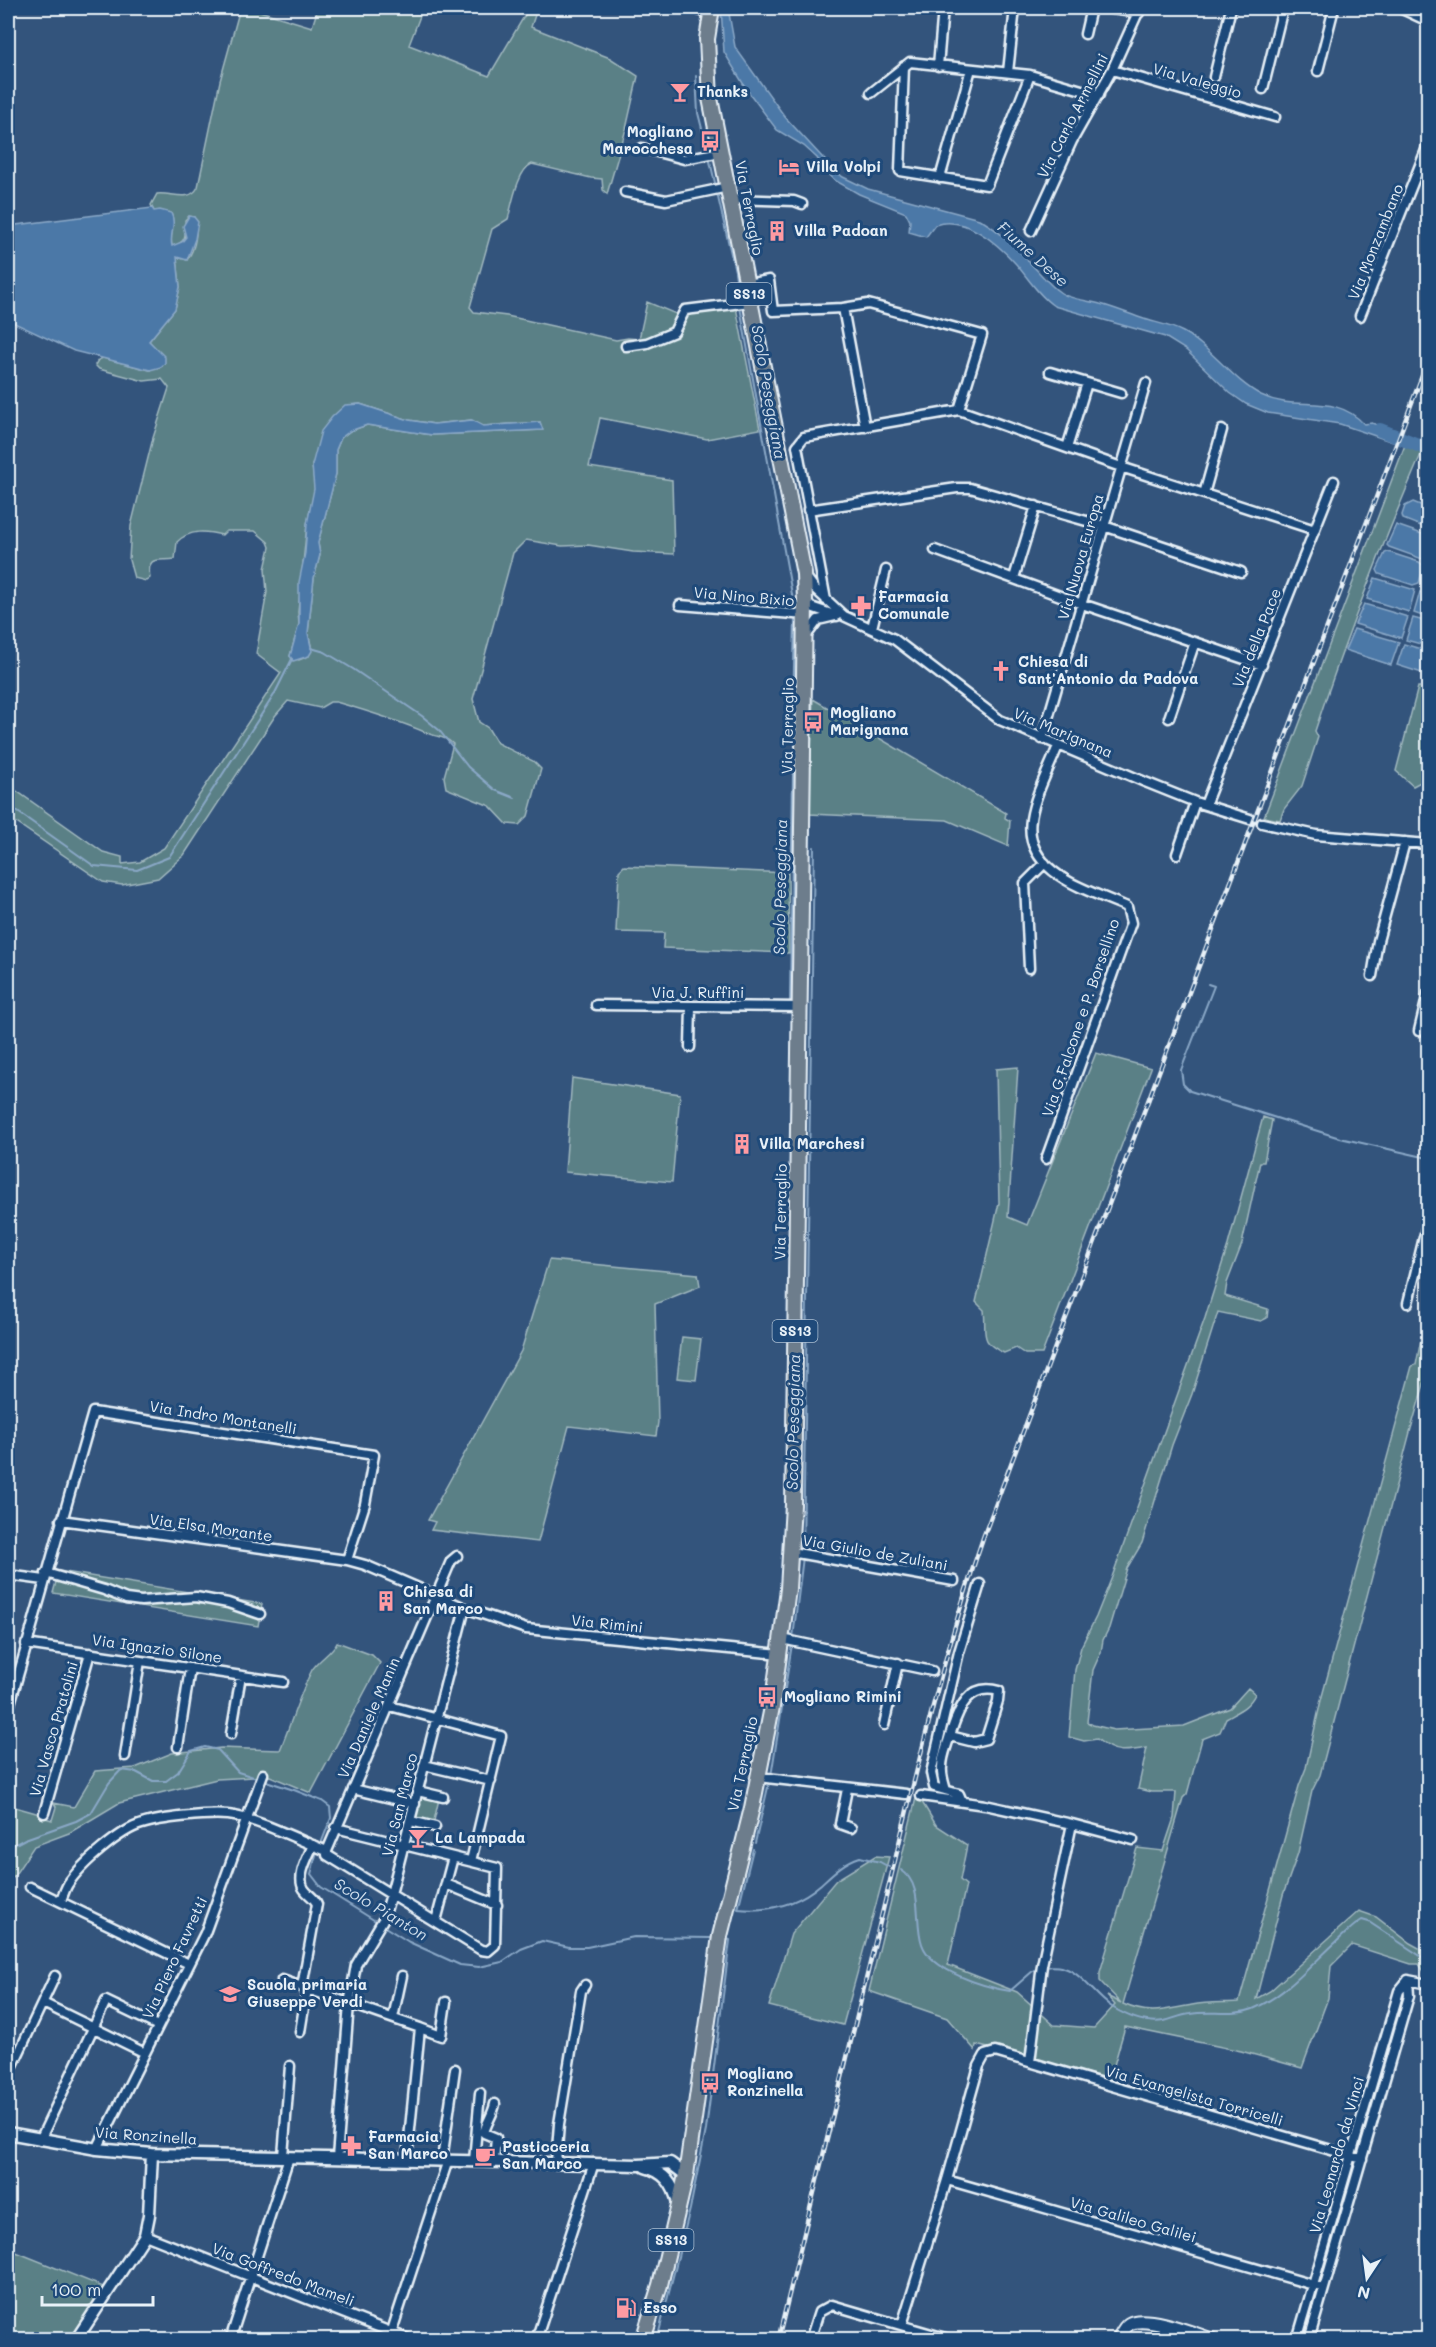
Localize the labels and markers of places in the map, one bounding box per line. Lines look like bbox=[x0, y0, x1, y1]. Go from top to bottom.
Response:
bar icon: Thanks bbox=[668, 80, 692, 104]
place label: Thanks bbox=[697, 81, 748, 101]
place label: Mogliano Marocchesa bbox=[602, 121, 693, 158]
bus stop icon: Mogliano Marocchesa bbox=[698, 129, 722, 153]
hotel icon: Villa Volpi bbox=[777, 155, 801, 179]
place label: Villa Volpi bbox=[806, 156, 881, 176]
building icon: Villa Padoan bbox=[765, 219, 789, 243]
place label: Villa Padoan bbox=[794, 220, 888, 240]
place label: Farmacia Comunale bbox=[878, 586, 950, 623]
pharmacy icon: Farmacia Comunale bbox=[849, 594, 873, 618]
place label: Chiesa di Sant'Antonio da Padova bbox=[1018, 651, 1198, 688]
church icon: Chiesa di Sant'Antonio da Padova bbox=[989, 659, 1013, 683]
place label: Mogliano Marignana bbox=[830, 702, 909, 739]
bus stop icon: Mogliano Marignana bbox=[801, 710, 825, 734]
building icon: Villa Marchesi bbox=[730, 1132, 754, 1156]
place label: Villa Marchesi bbox=[759, 1133, 865, 1153]
place label: Chiesa di San Marco bbox=[403, 1581, 483, 1618]
building icon: Chiesa di San Marco bbox=[374, 1589, 398, 1613]
bus stop icon: Mogliano Rimini bbox=[755, 1685, 779, 1709]
place label: Mogliano Rimini bbox=[784, 1686, 902, 1706]
bar icon: La Lampada bbox=[406, 1826, 430, 1850]
place label: La Lampada bbox=[435, 1827, 526, 1847]
place label: Scuola primaria Giuseppe Verdi bbox=[247, 1974, 367, 2011]
school or university icon: Scuola primaria Giuseppe Verdi bbox=[218, 1982, 242, 2006]
place label: Mogliano Ronzinella bbox=[727, 2063, 804, 2100]
bus stop icon: Mogliano Ronzinella bbox=[698, 2071, 722, 2095]
place label: Farmacia San Marco bbox=[368, 2126, 448, 2163]
pharmacy icon: Farmacia San Marco bbox=[339, 2134, 363, 2158]
place label: Pasticceria San Marco bbox=[502, 2136, 590, 2173]
cafe icon: Pasticceria San Marco bbox=[473, 2144, 497, 2168]
fuel station icon: Esso bbox=[614, 2296, 638, 2320]
place label: Esso bbox=[643, 2297, 677, 2317]

